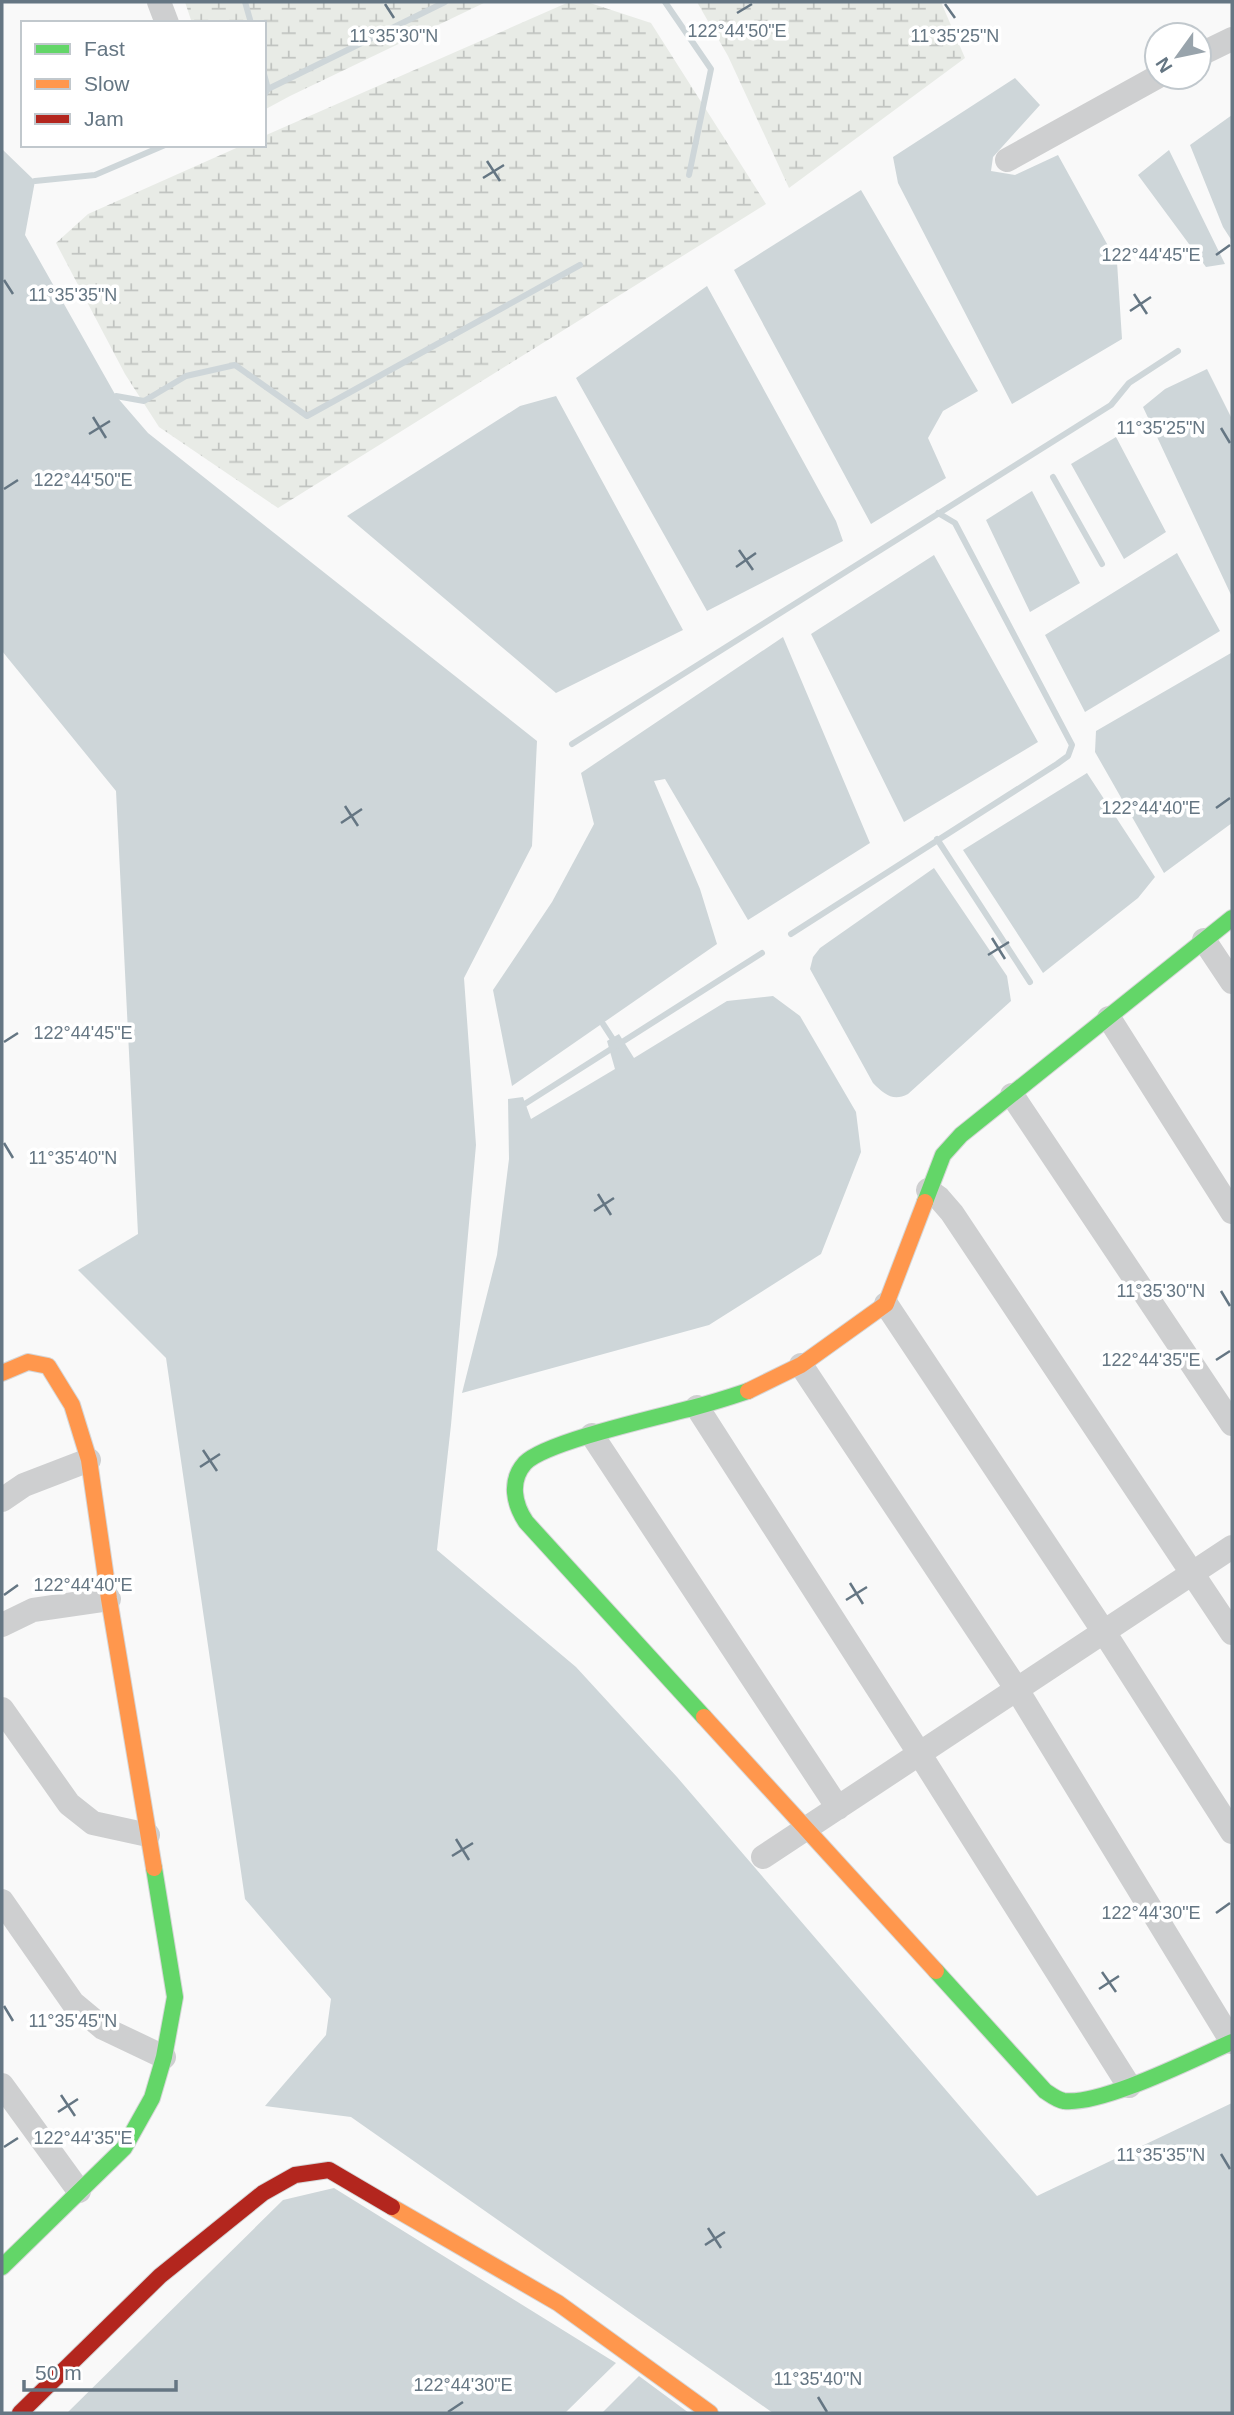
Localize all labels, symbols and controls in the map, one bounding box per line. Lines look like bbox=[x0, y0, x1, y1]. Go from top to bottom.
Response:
legend bbox=[21, 21, 266, 147]
text: 122°44'50"E bbox=[687, 21, 787, 41]
north arrow bbox=[1143, 21, 1213, 91]
text: 11°35'30"N bbox=[350, 26, 438, 46]
text: 11°35'25"N bbox=[911, 26, 999, 46]
text: Fast bbox=[84, 37, 125, 60]
text: N bbox=[1152, 54, 1177, 76]
text: Slow bbox=[84, 72, 130, 95]
text: Jam bbox=[84, 107, 124, 130]
text: 122°44'45"E bbox=[1101, 245, 1201, 265]
text: 11°35'35"N bbox=[29, 285, 117, 305]
text: 11°35'25"N bbox=[1117, 418, 1205, 438]
text: 122°44'50"E bbox=[33, 470, 133, 490]
text: 122°44'40"E bbox=[1101, 798, 1201, 818]
text: 122°44'45"E bbox=[33, 1023, 133, 1043]
text: 11°35'40"N bbox=[29, 1148, 117, 1168]
text: 11°35'30"N bbox=[1117, 1281, 1205, 1301]
text: 122°44'35"E bbox=[1101, 1350, 1201, 1370]
text: 122°44'40"E bbox=[33, 1575, 133, 1595]
text: 122°44'30"E bbox=[1101, 1903, 1201, 1923]
text: 11°35'45"N bbox=[29, 2011, 117, 2031]
text: 122°44'35"E bbox=[33, 2128, 133, 2148]
text: 11°35'35"N bbox=[1117, 2145, 1205, 2165]
scale bar bbox=[24, 2348, 177, 2392]
text: 50 m bbox=[35, 2361, 82, 2384]
text: 11°35'40"N bbox=[774, 2369, 862, 2389]
text: 122°44'30"E bbox=[413, 2375, 513, 2395]

